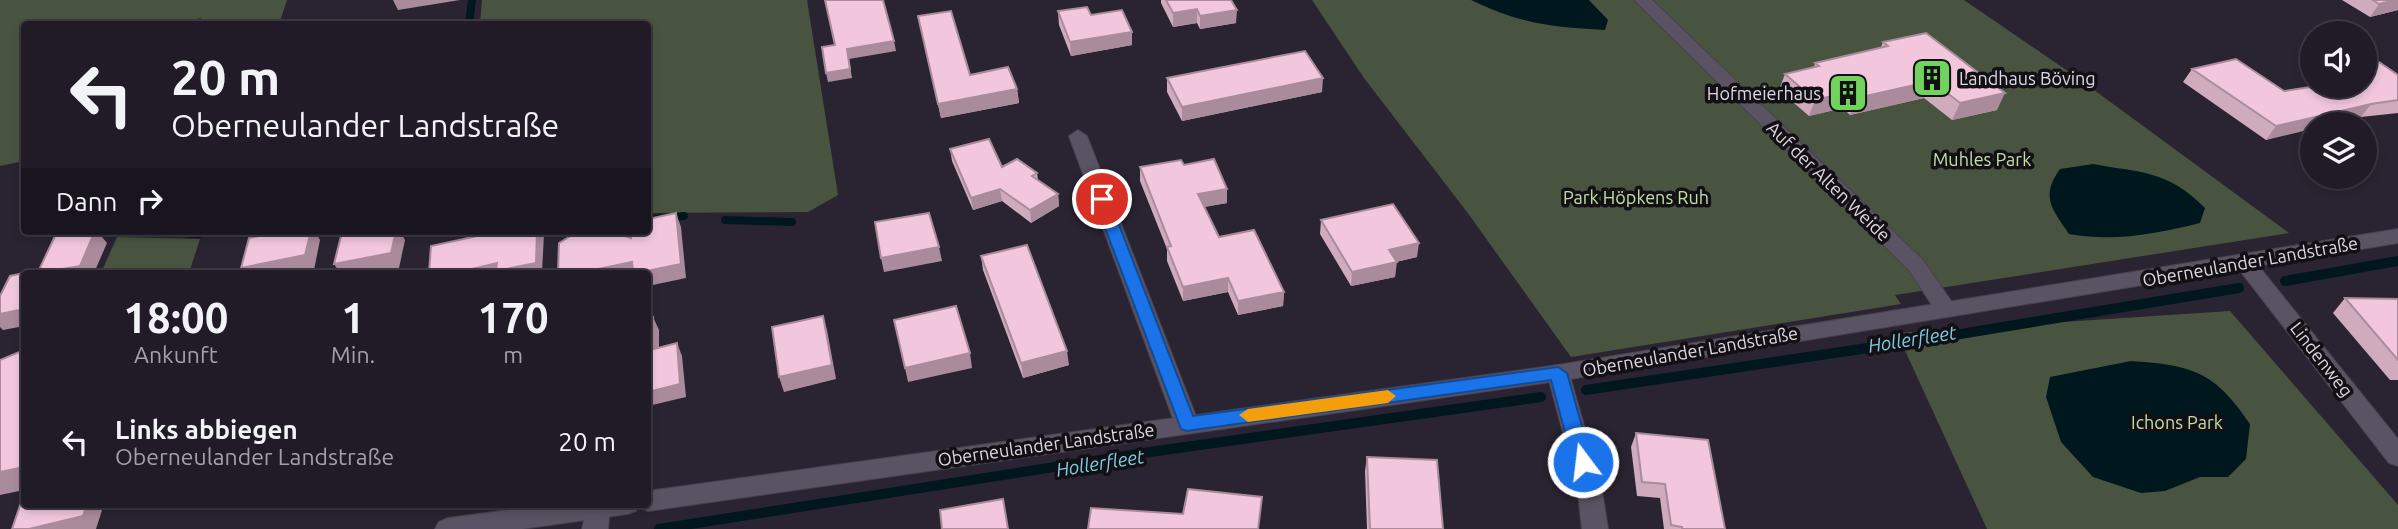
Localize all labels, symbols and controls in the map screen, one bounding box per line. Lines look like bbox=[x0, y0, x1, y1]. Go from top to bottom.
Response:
map controls bbox=[2300, 21, 2377, 189]
button: sound bbox=[2300, 21, 2377, 98]
icon: left bbox=[56, 49, 147, 140]
text: 20 m bbox=[171, 49, 280, 104]
building icon: Landhaus Böving bbox=[1911, 57, 1953, 99]
place label: Landhaus Böving bbox=[1959, 68, 2096, 88]
building icon: Hofmeierhaus bbox=[1827, 72, 1869, 114]
place label: Hofmeierhaus bbox=[1707, 83, 1821, 103]
text: Oberneulander Landstraße bbox=[171, 107, 559, 143]
button: layers bbox=[2300, 112, 2377, 189]
street label: Auf der Alten Weide bbox=[1763, 117, 1895, 245]
park label: Muhles Park bbox=[1933, 149, 2031, 169]
pin bbox=[1072, 169, 1132, 229]
icon: arrive bbox=[1083, 180, 1121, 218]
icon: right bbox=[131, 182, 169, 220]
text: Dann bbox=[56, 187, 117, 216]
park label: Park Höpkens Ruh bbox=[1563, 187, 1709, 207]
street label: Oberneulander Landstraße bbox=[2141, 232, 2359, 290]
text: 18:00 bbox=[123, 294, 228, 341]
text: 1 bbox=[341, 294, 365, 341]
text: 170 bbox=[478, 294, 549, 341]
street label: Lindenweg bbox=[2287, 318, 2357, 400]
water label: Hollerfleet bbox=[1866, 321, 1958, 357]
street label: Oberneulander Landstraße bbox=[1581, 322, 1799, 380]
text: Ankunft bbox=[134, 342, 218, 367]
text: Min. bbox=[331, 342, 375, 367]
text: m bbox=[503, 342, 523, 367]
park label: Ichons Park bbox=[2131, 412, 2223, 432]
text: Links abbiegen bbox=[115, 415, 298, 444]
street label: Oberneulander Landstraße bbox=[936, 419, 1156, 469]
icon: left bbox=[56, 423, 94, 461]
position arrow bbox=[1546, 425, 1620, 499]
text: 20 m bbox=[558, 427, 616, 456]
text: Oberneulander Landstraße bbox=[115, 444, 394, 469]
water label: Hollerfleet bbox=[1054, 445, 1146, 481]

